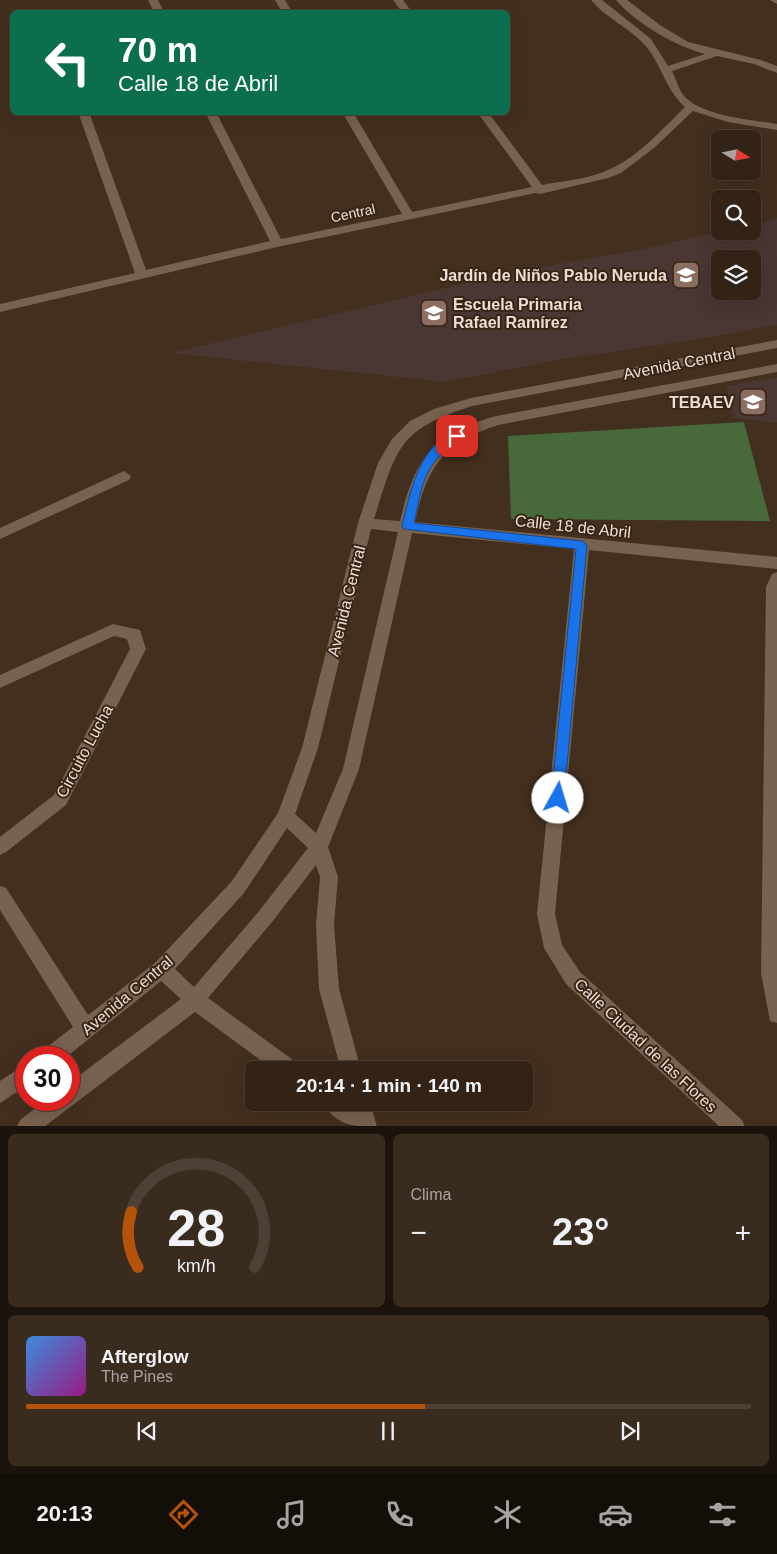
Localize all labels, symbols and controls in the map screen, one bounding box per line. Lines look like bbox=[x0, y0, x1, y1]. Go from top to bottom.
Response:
icon: left bbox=[35, 30, 100, 95]
text: 70 m bbox=[118, 30, 198, 69]
text: Calle 18 de Abril bbox=[118, 71, 278, 96]
north arrow bbox=[711, 130, 761, 180]
map controls bbox=[711, 130, 761, 300]
button: search bbox=[711, 190, 761, 240]
street label: Central bbox=[329, 200, 377, 226]
button: layers bbox=[711, 250, 761, 300]
school or university icon: Jardín de Niños Pablo Neruda bbox=[671, 260, 701, 290]
place label: Jardín de Niños Pablo Neruda bbox=[439, 267, 667, 284]
place label: Escuela Primaria Rafael Ramírez bbox=[453, 296, 582, 331]
school or university icon: Escuela Primaria Rafael Ramírez bbox=[419, 298, 449, 328]
street label: Avenida Central bbox=[622, 344, 736, 383]
school or university icon: TEBAEV bbox=[738, 387, 768, 417]
place label: TEBAEV bbox=[669, 394, 734, 411]
pin bbox=[436, 415, 478, 457]
icon: arrive bbox=[443, 422, 471, 450]
street label: Calle 18 de Abril bbox=[514, 512, 632, 541]
street label: Avenida Central bbox=[325, 544, 368, 658]
street label: Circuito Lucha bbox=[53, 702, 116, 800]
position arrow bbox=[531, 771, 583, 823]
street label: Avenida Central bbox=[78, 952, 176, 1038]
street label: Calle Ciudad de las Flores bbox=[571, 975, 720, 1116]
speed limit sign: 30 bbox=[15, 1046, 80, 1111]
text: 20:14 · 1 min · 140 m bbox=[296, 1075, 482, 1096]
text: Clima bbox=[411, 1186, 451, 1203]
text: 28 bbox=[167, 1199, 225, 1257]
text: 23° bbox=[552, 1211, 609, 1253]
text: − bbox=[411, 1217, 427, 1248]
text: + bbox=[735, 1217, 751, 1248]
text: km/h bbox=[177, 1256, 216, 1276]
text: Afterglow bbox=[101, 1346, 189, 1367]
text: The Pines bbox=[101, 1368, 173, 1385]
icon: previous bbox=[133, 1417, 161, 1445]
icon: pause bbox=[374, 1417, 402, 1445]
icon: next bbox=[616, 1417, 644, 1445]
icon: directions bbox=[166, 1497, 201, 1532]
icon: music bbox=[274, 1497, 309, 1532]
icon: phone bbox=[382, 1497, 417, 1532]
icon: climate bbox=[490, 1497, 525, 1532]
icon: car bbox=[598, 1497, 633, 1532]
icon: filters bbox=[705, 1497, 740, 1532]
text: 20:13 bbox=[36, 1501, 93, 1526]

